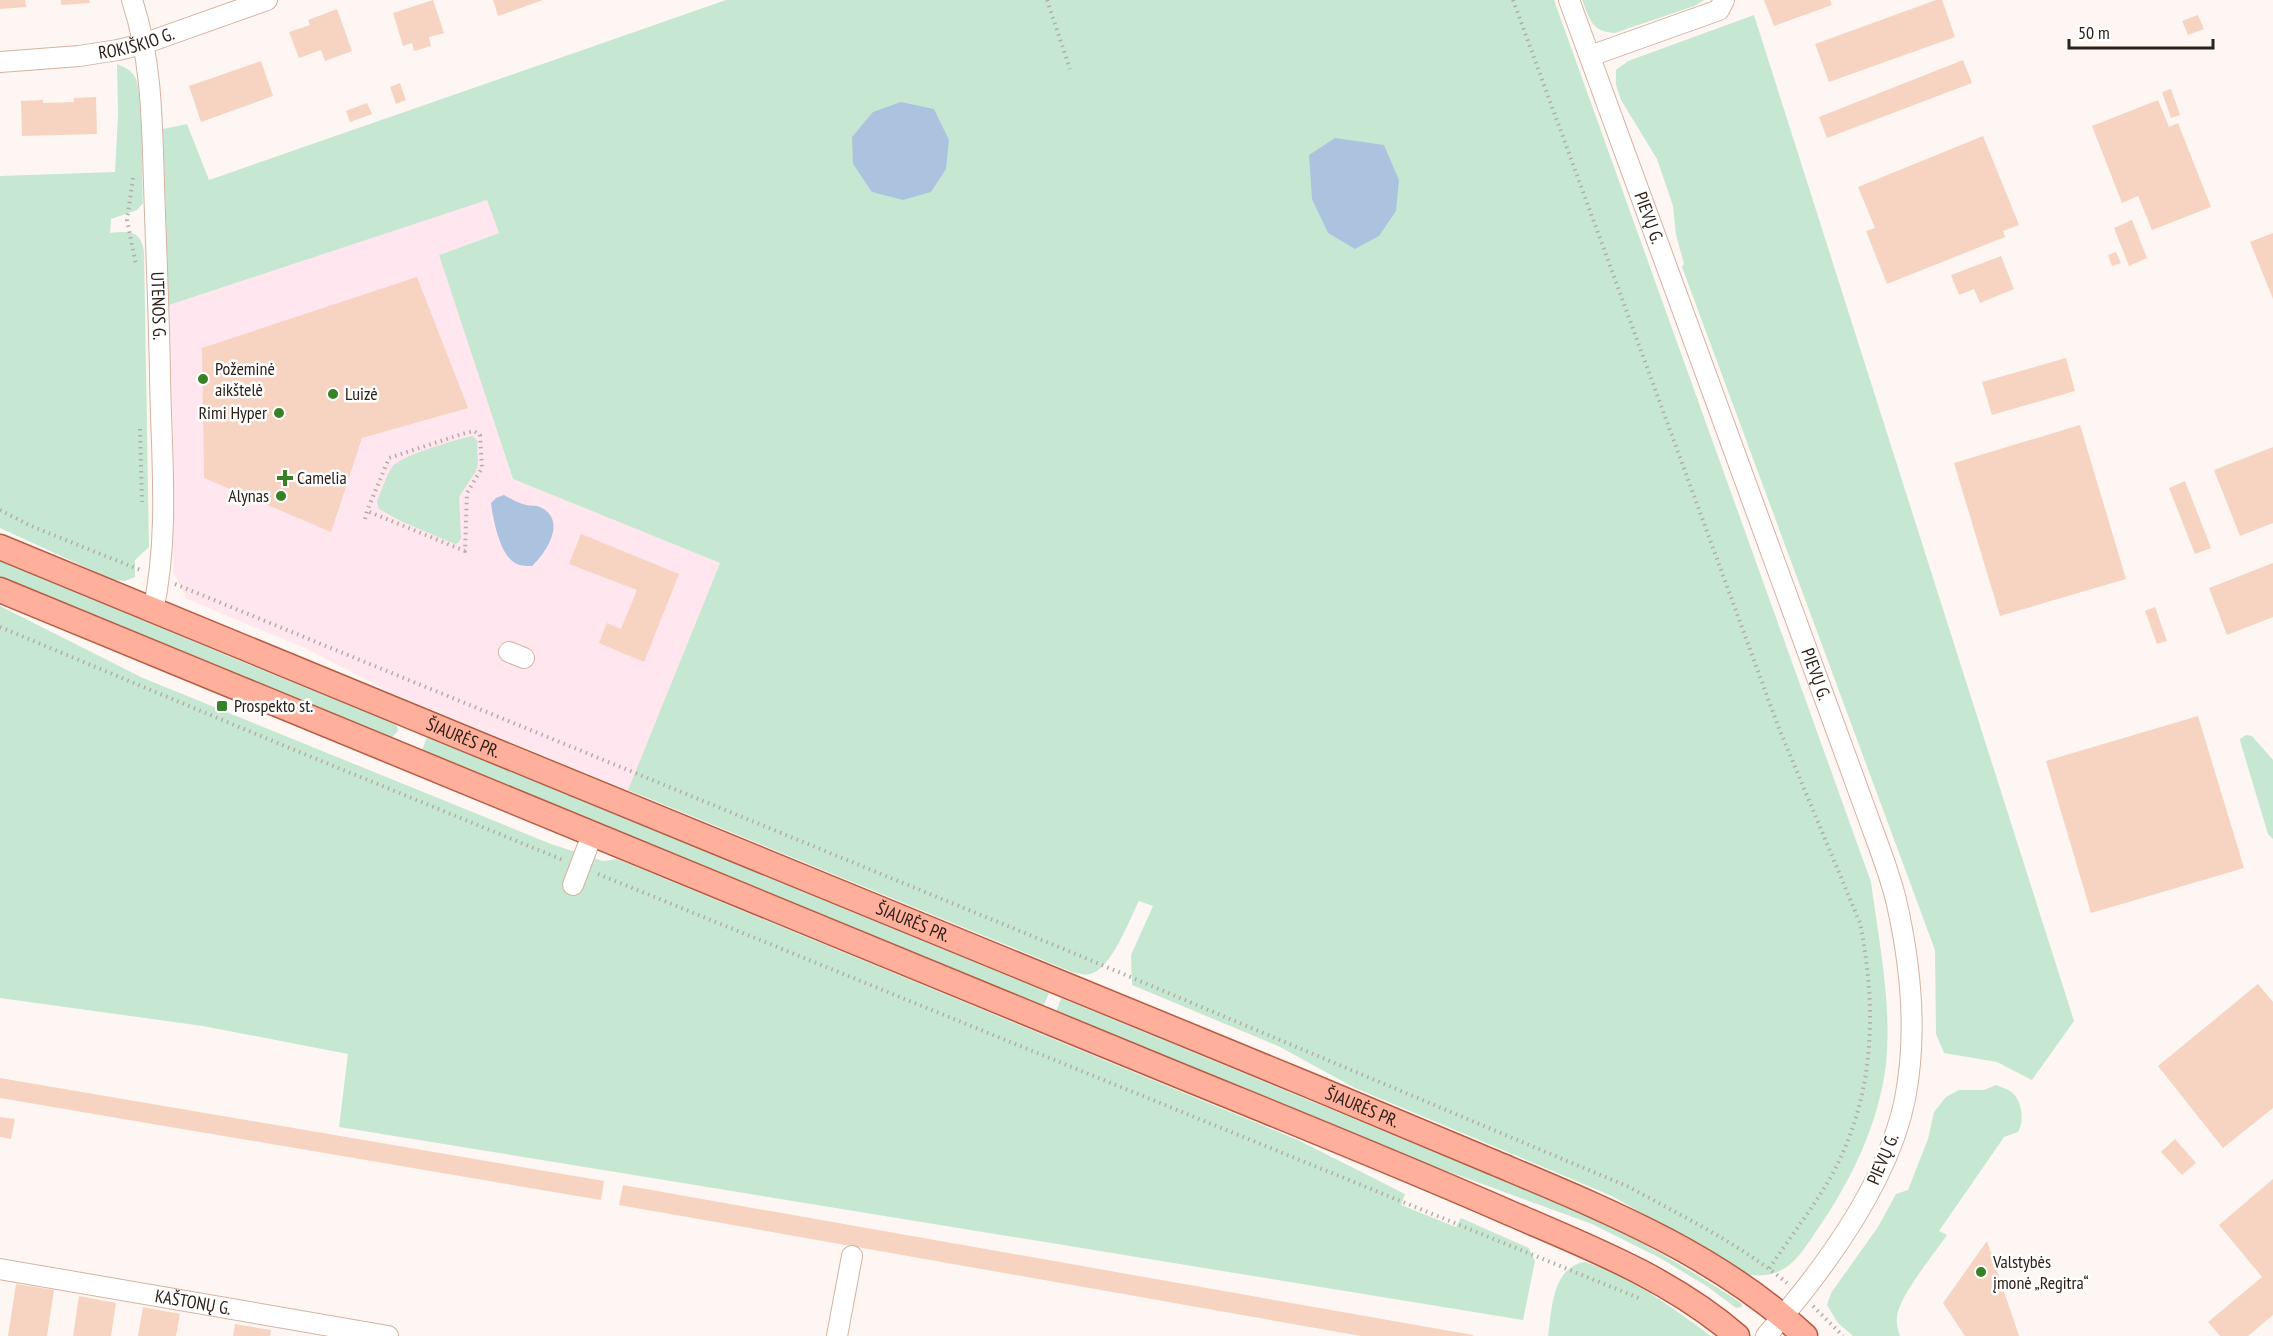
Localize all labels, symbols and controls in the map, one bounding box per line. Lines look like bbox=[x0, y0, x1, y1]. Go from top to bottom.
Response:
scale bar bbox=[2069, 12, 2213, 50]
text: 50 m bbox=[2078, 21, 2110, 44]
street label: ROKIŠKIO G. bbox=[97, 22, 177, 64]
street label: PIEVŲ G. bbox=[1629, 189, 1669, 247]
street label: UTENOS G. bbox=[146, 271, 171, 340]
place label: Požeminė aikštelė bbox=[215, 357, 275, 401]
marker: Požeminė aikštelė bbox=[196, 372, 210, 386]
place label: Luizė bbox=[345, 382, 378, 405]
marker: Luizė bbox=[326, 387, 340, 401]
place label: Rimi Hyper bbox=[198, 401, 267, 424]
marker: Rimi Hyper bbox=[272, 406, 286, 420]
place label: Camelia bbox=[297, 466, 347, 489]
marker: Camelia bbox=[278, 471, 292, 485]
place label: Alynas bbox=[228, 484, 269, 507]
marker: Alynas bbox=[274, 489, 288, 503]
street label: PIEVŲ G. bbox=[1796, 645, 1836, 703]
place label: Prospekto st. bbox=[234, 694, 313, 717]
marker: Prospekto st. bbox=[215, 699, 229, 713]
street label: ŠIAURĖS PR. bbox=[423, 712, 504, 763]
street label: ŠIAURĖS PR. bbox=[873, 896, 954, 947]
street label: ŠIAURĖS PR. bbox=[1322, 1081, 1403, 1132]
street label: PIEVŲ G. bbox=[1861, 1130, 1904, 1188]
place label: Valstybės įmonė „Regitra“ bbox=[1992, 1250, 2089, 1294]
marker: Valstybės įmonė „Regitra“ bbox=[1974, 1265, 1988, 1279]
street label: KAŠTONŲ G. bbox=[153, 1284, 233, 1320]

